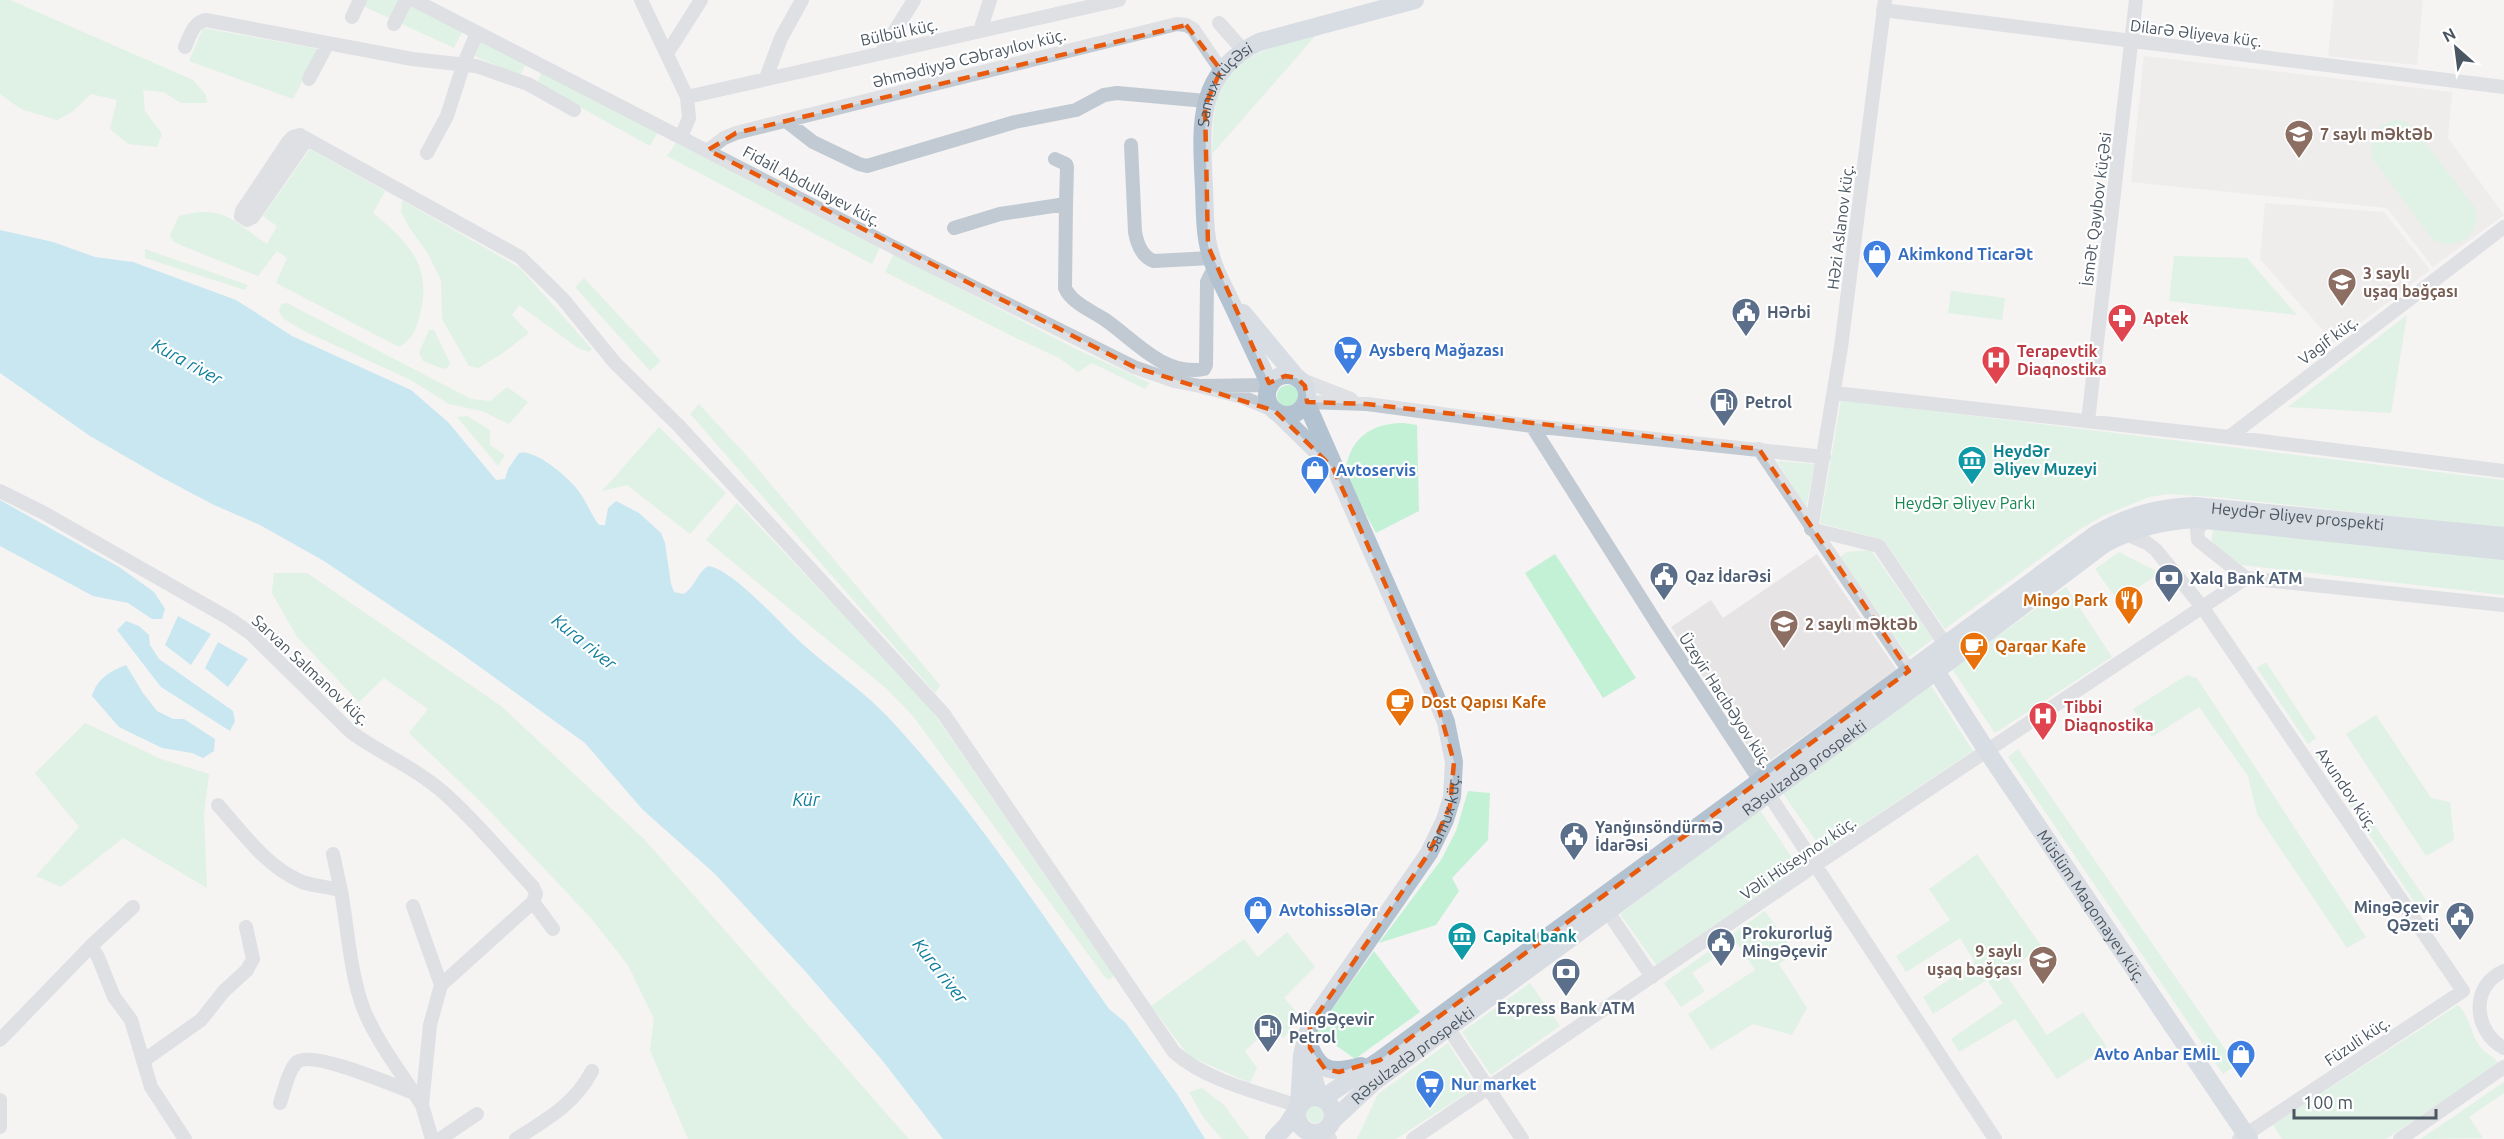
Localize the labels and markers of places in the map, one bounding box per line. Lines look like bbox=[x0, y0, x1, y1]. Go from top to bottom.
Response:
school or university icon: 7 saylı məktəb bbox=[2283, 118, 2315, 160]
place label: 7 saylı məktəb bbox=[2320, 125, 2433, 143]
shop icon: Akimkond Ticarət bbox=[1861, 238, 1893, 280]
place label: Akimkond Ticarət bbox=[1898, 245, 2033, 263]
place label: 3 saylı uşaq bağçası bbox=[2363, 264, 2458, 301]
school or university icon: 3 saylı uşaq bağçası bbox=[2326, 266, 2358, 308]
public building icon: Hərbi bbox=[1730, 296, 1762, 338]
pharmacy icon: Aptek bbox=[2106, 302, 2138, 344]
place label: Hərbi bbox=[1767, 303, 1811, 321]
place label: Aptek bbox=[2143, 309, 2189, 327]
supermarket icon: Aysberq Mağazası bbox=[1332, 334, 1364, 376]
place label: Aysberq Mağazası bbox=[1369, 341, 1504, 359]
place label: Terapevtik Diaqnostika bbox=[2017, 342, 2107, 378]
hospital icon: Terapevtik Diaqnostika bbox=[1980, 344, 2012, 386]
fuel station icon: Petrol bbox=[1708, 386, 1740, 428]
place label: Petrol bbox=[1745, 393, 1792, 411]
place label: Heydər Əliyev Muzeyi bbox=[1993, 442, 2097, 478]
museum icon: Heydər Əliyev Muzeyi bbox=[1956, 444, 1988, 486]
shop icon: Avtoservis bbox=[1299, 454, 1331, 496]
place label: Avtoservis bbox=[1336, 461, 1416, 479]
public building icon: Qaz İdarəsi bbox=[1648, 560, 1680, 602]
bank icon: Xalq Bank ATM bbox=[2153, 562, 2185, 604]
place label: Qaz İdarəsi bbox=[1685, 567, 1771, 585]
place label: Xalq Bank ATM bbox=[2190, 569, 2302, 587]
restaurant icon: Mingo Park bbox=[2113, 584, 2145, 626]
place label: Mingo Park bbox=[2023, 591, 2108, 609]
school or university icon: 2 saylı məktəb bbox=[1768, 608, 1800, 650]
place label: 2 saylı məktəb bbox=[1805, 615, 1918, 633]
cafe icon: Qarqar Kafe bbox=[1958, 630, 1990, 672]
place label: Qarqar Kafe bbox=[1995, 637, 2086, 655]
cafe icon: Dost Qapısı Kafe bbox=[1384, 686, 1416, 728]
place label: Dost Qapısı Kafe bbox=[1421, 693, 1547, 711]
place label: Tibbi Diaqnostika bbox=[2064, 698, 2154, 734]
hospital icon: Tibbi Diaqnostika bbox=[2027, 700, 2059, 742]
place label: Yanğınsöndürmə İdarəsi bbox=[1595, 818, 1723, 854]
public building icon: Yanğınsöndürmə İdarəsi bbox=[1558, 820, 1590, 862]
shop icon: Avtohissələr bbox=[1242, 894, 1274, 936]
place label: Mingəçevir Qəzeti bbox=[2354, 898, 2439, 934]
public building icon: Mingəçevir Qəzeti bbox=[2444, 900, 2476, 942]
place label: Avtohissələr bbox=[1279, 901, 1378, 919]
museum icon: Capital bank bbox=[1446, 920, 1478, 962]
place label: Prokurorluğ Mingəçevir bbox=[1742, 924, 1833, 961]
public building icon: Prokurorluğ Mingəçevir bbox=[1705, 926, 1737, 968]
place label: Capital bank bbox=[1483, 927, 1577, 945]
place label: 9 saylı uşaq bağçası bbox=[1927, 942, 2022, 979]
school or university icon: 9 saylı uşaq bağçası bbox=[2027, 944, 2059, 986]
bank icon: Express Bank ATM bbox=[1550, 956, 1582, 998]
place label: Express Bank ATM bbox=[1497, 999, 1635, 1017]
place label: Mingəçevir Petrol bbox=[1289, 1010, 1375, 1046]
fuel station icon: Mingəçevir Petrol bbox=[1252, 1012, 1284, 1054]
shop icon: Avto Anbar EMİL bbox=[2225, 1038, 2257, 1080]
place label: Avto Anbar EMİL bbox=[2094, 1045, 2220, 1063]
supermarket icon: Nur market bbox=[1414, 1068, 1446, 1110]
place label: Nur market bbox=[1451, 1075, 1536, 1093]

